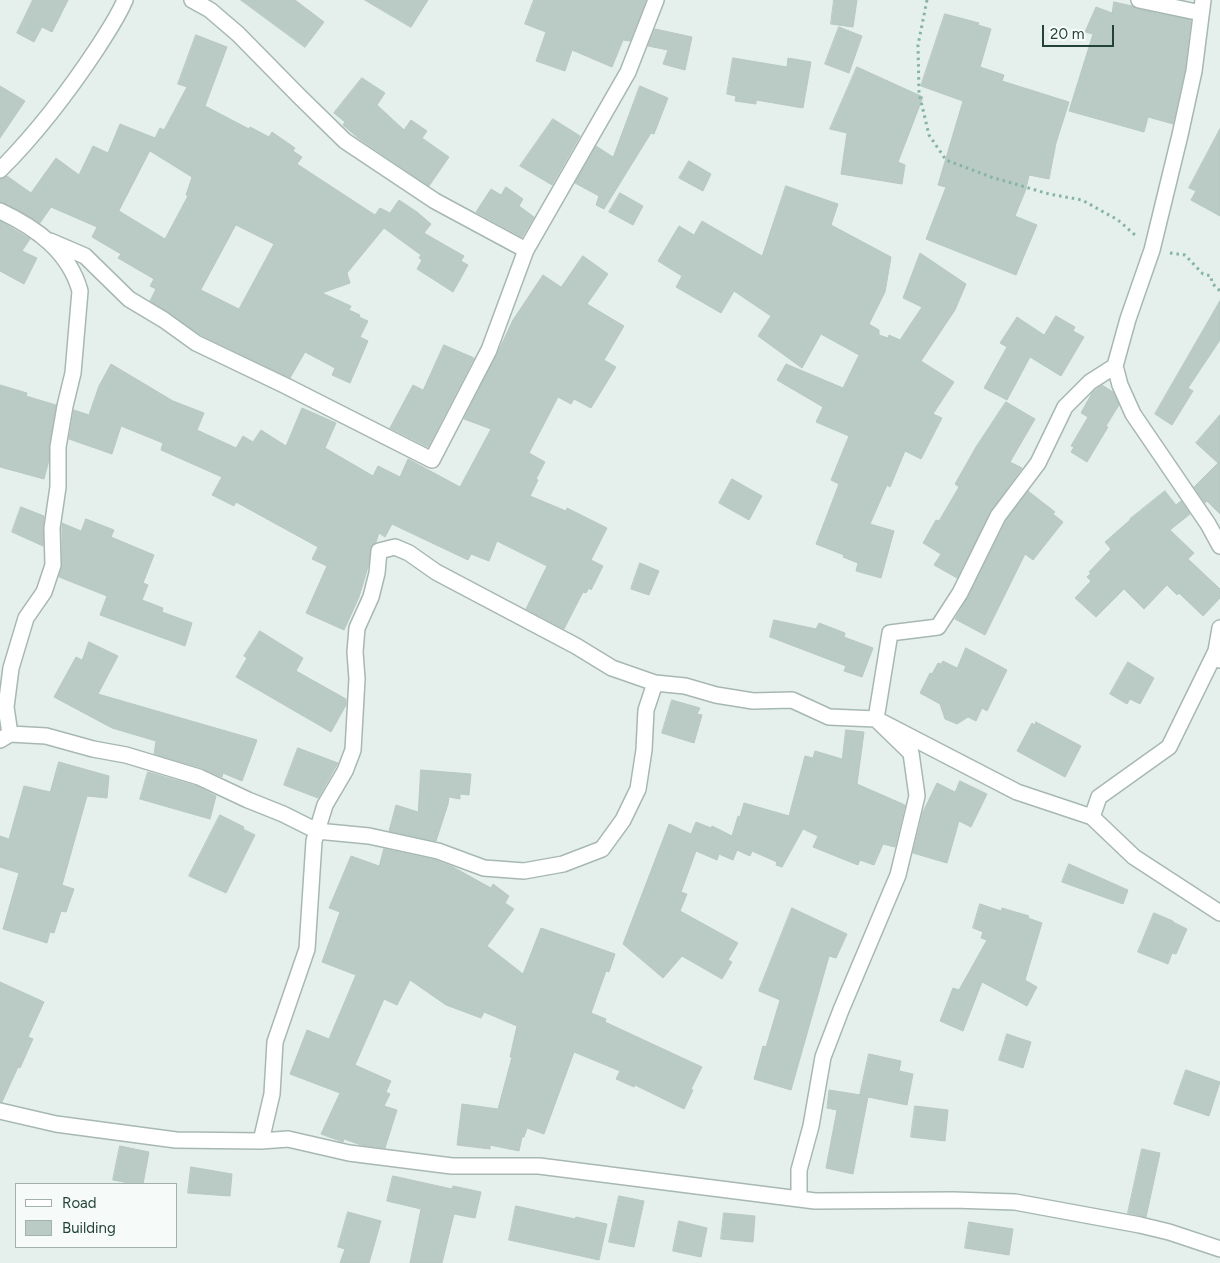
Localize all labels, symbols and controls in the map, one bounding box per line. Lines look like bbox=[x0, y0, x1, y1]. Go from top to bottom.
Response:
scale bar bbox=[1045, 15, 1118, 47]
text: 20 m bbox=[1050, 25, 1084, 43]
legend bbox=[15, 1183, 178, 1248]
text: Road bbox=[62, 1194, 97, 1212]
text: Building bbox=[62, 1219, 116, 1237]

